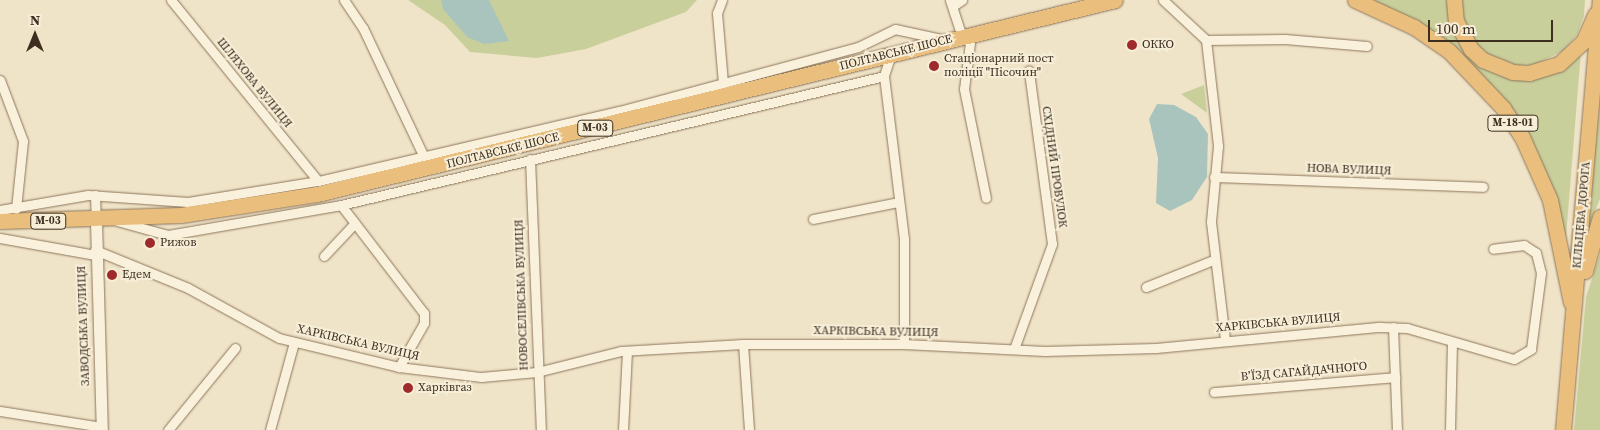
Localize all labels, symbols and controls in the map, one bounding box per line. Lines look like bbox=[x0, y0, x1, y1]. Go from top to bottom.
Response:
north arrow bbox=[10, 10, 60, 60]
text: N bbox=[30, 10, 40, 30]
scale bar bbox=[1430, 10, 1555, 42]
text: 100 m bbox=[1436, 18, 1476, 39]
street label: ПОЛТАВСЬКЕ ШОСЕ bbox=[838, 32, 954, 74]
street label: ШЛЯХОВА ВУЛИЦЯ bbox=[213, 35, 295, 131]
place label: ОККО bbox=[1142, 38, 1174, 52]
marker: ОККО bbox=[1126, 39, 1138, 51]
place label: Стаціонарний пост поліції "Пісочин" bbox=[944, 52, 1054, 80]
marker: Стаціонарний пост поліції "Пісочин" bbox=[928, 60, 940, 72]
street label: СХІДНИЙ ПРОВУЛОК bbox=[1038, 105, 1070, 229]
road number: М-18-01 bbox=[1487, 115, 1539, 132]
road number: М-03 bbox=[576, 120, 614, 136]
street label: ПОЛТАВСЬКЕ ШОСЕ bbox=[445, 130, 561, 172]
street label: НОВА ВУЛИЦЯ bbox=[1306, 161, 1392, 179]
street label: КІЛЬЦЕВА ДОРОГА bbox=[1570, 161, 1594, 269]
road number: М-03 bbox=[29, 212, 67, 230]
street label: НОВОСЕЛІВСЬКА ВУЛИЦЯ bbox=[512, 219, 532, 371]
place label: Рижов bbox=[160, 236, 196, 250]
marker: Рижов bbox=[144, 237, 156, 249]
street label: ЗАВОДСЬКА ВУЛИЦЯ bbox=[75, 266, 93, 386]
place label: Едем bbox=[122, 268, 151, 282]
marker: Едем bbox=[106, 269, 118, 281]
street label: ХАРКІВСЬКА ВУЛИЦЯ bbox=[1215, 310, 1341, 336]
street label: ХАРКІВСЬКА ВУЛИЦЯ bbox=[295, 322, 421, 364]
street label: ХАРКІВСЬКА ВУЛИЦЯ bbox=[813, 324, 939, 340]
street label: В’ЇЗД САГАЙДАЧНОГО bbox=[1240, 359, 1368, 385]
place label: Харківгаз bbox=[418, 381, 472, 395]
marker: Харківгаз bbox=[402, 382, 414, 394]

